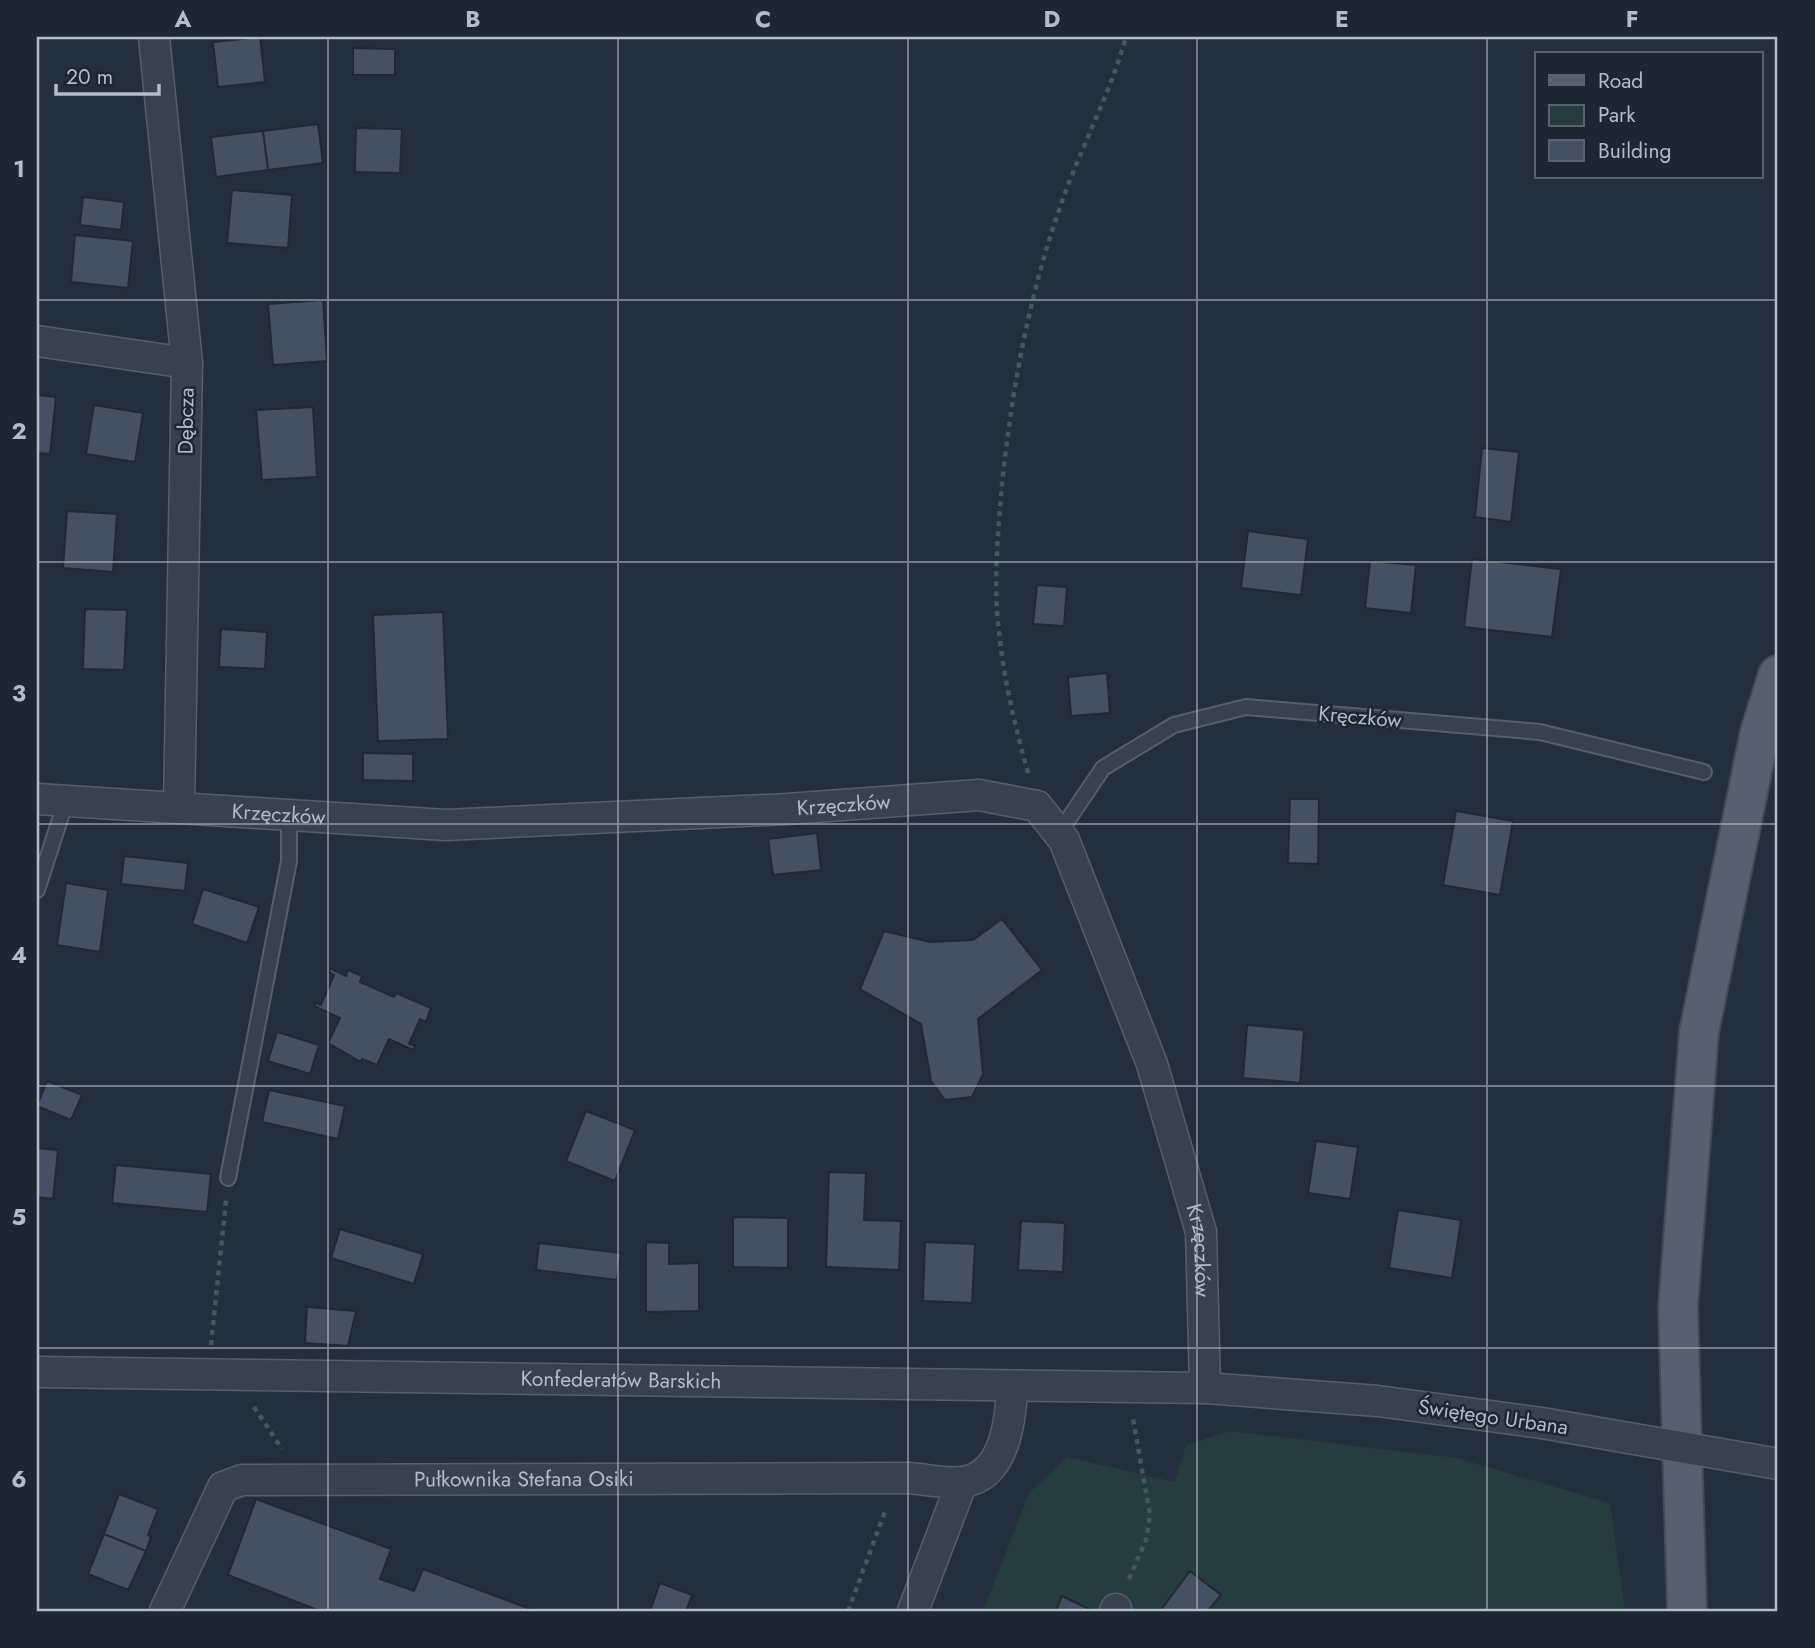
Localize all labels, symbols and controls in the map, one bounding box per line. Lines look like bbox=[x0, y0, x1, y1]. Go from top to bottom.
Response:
text: A bbox=[174, 2, 192, 36]
text: B bbox=[465, 2, 481, 36]
text: C bbox=[755, 2, 771, 36]
text: D bbox=[1044, 2, 1061, 36]
text: E bbox=[1335, 2, 1349, 36]
text: F bbox=[1626, 2, 1638, 36]
scale bar bbox=[56, 52, 159, 96]
legend bbox=[1535, 52, 1762, 178]
text: 20 m bbox=[66, 62, 113, 92]
text: Road bbox=[1598, 66, 1643, 96]
text: Park bbox=[1598, 100, 1636, 130]
text: Building bbox=[1598, 136, 1671, 166]
text: 1 bbox=[13, 152, 25, 186]
street label: Dębcza bbox=[170, 387, 202, 455]
text: 2 bbox=[11, 414, 27, 448]
text: 3 bbox=[12, 676, 26, 710]
street label: Kręczków bbox=[1317, 698, 1404, 736]
street label: Krzęczków bbox=[796, 786, 892, 823]
street label: Krzęczków bbox=[231, 796, 327, 832]
text: 4 bbox=[11, 938, 27, 972]
text: 5 bbox=[12, 1200, 26, 1234]
street label: Krzęczków bbox=[1179, 1200, 1218, 1298]
street label: Konfederatów Barskich bbox=[520, 1364, 722, 1396]
street label: Świętego Urbana bbox=[1416, 1392, 1570, 1442]
text: 6 bbox=[11, 1462, 27, 1496]
street label: Pułkownika Stefana Osiki bbox=[414, 1464, 634, 1494]

